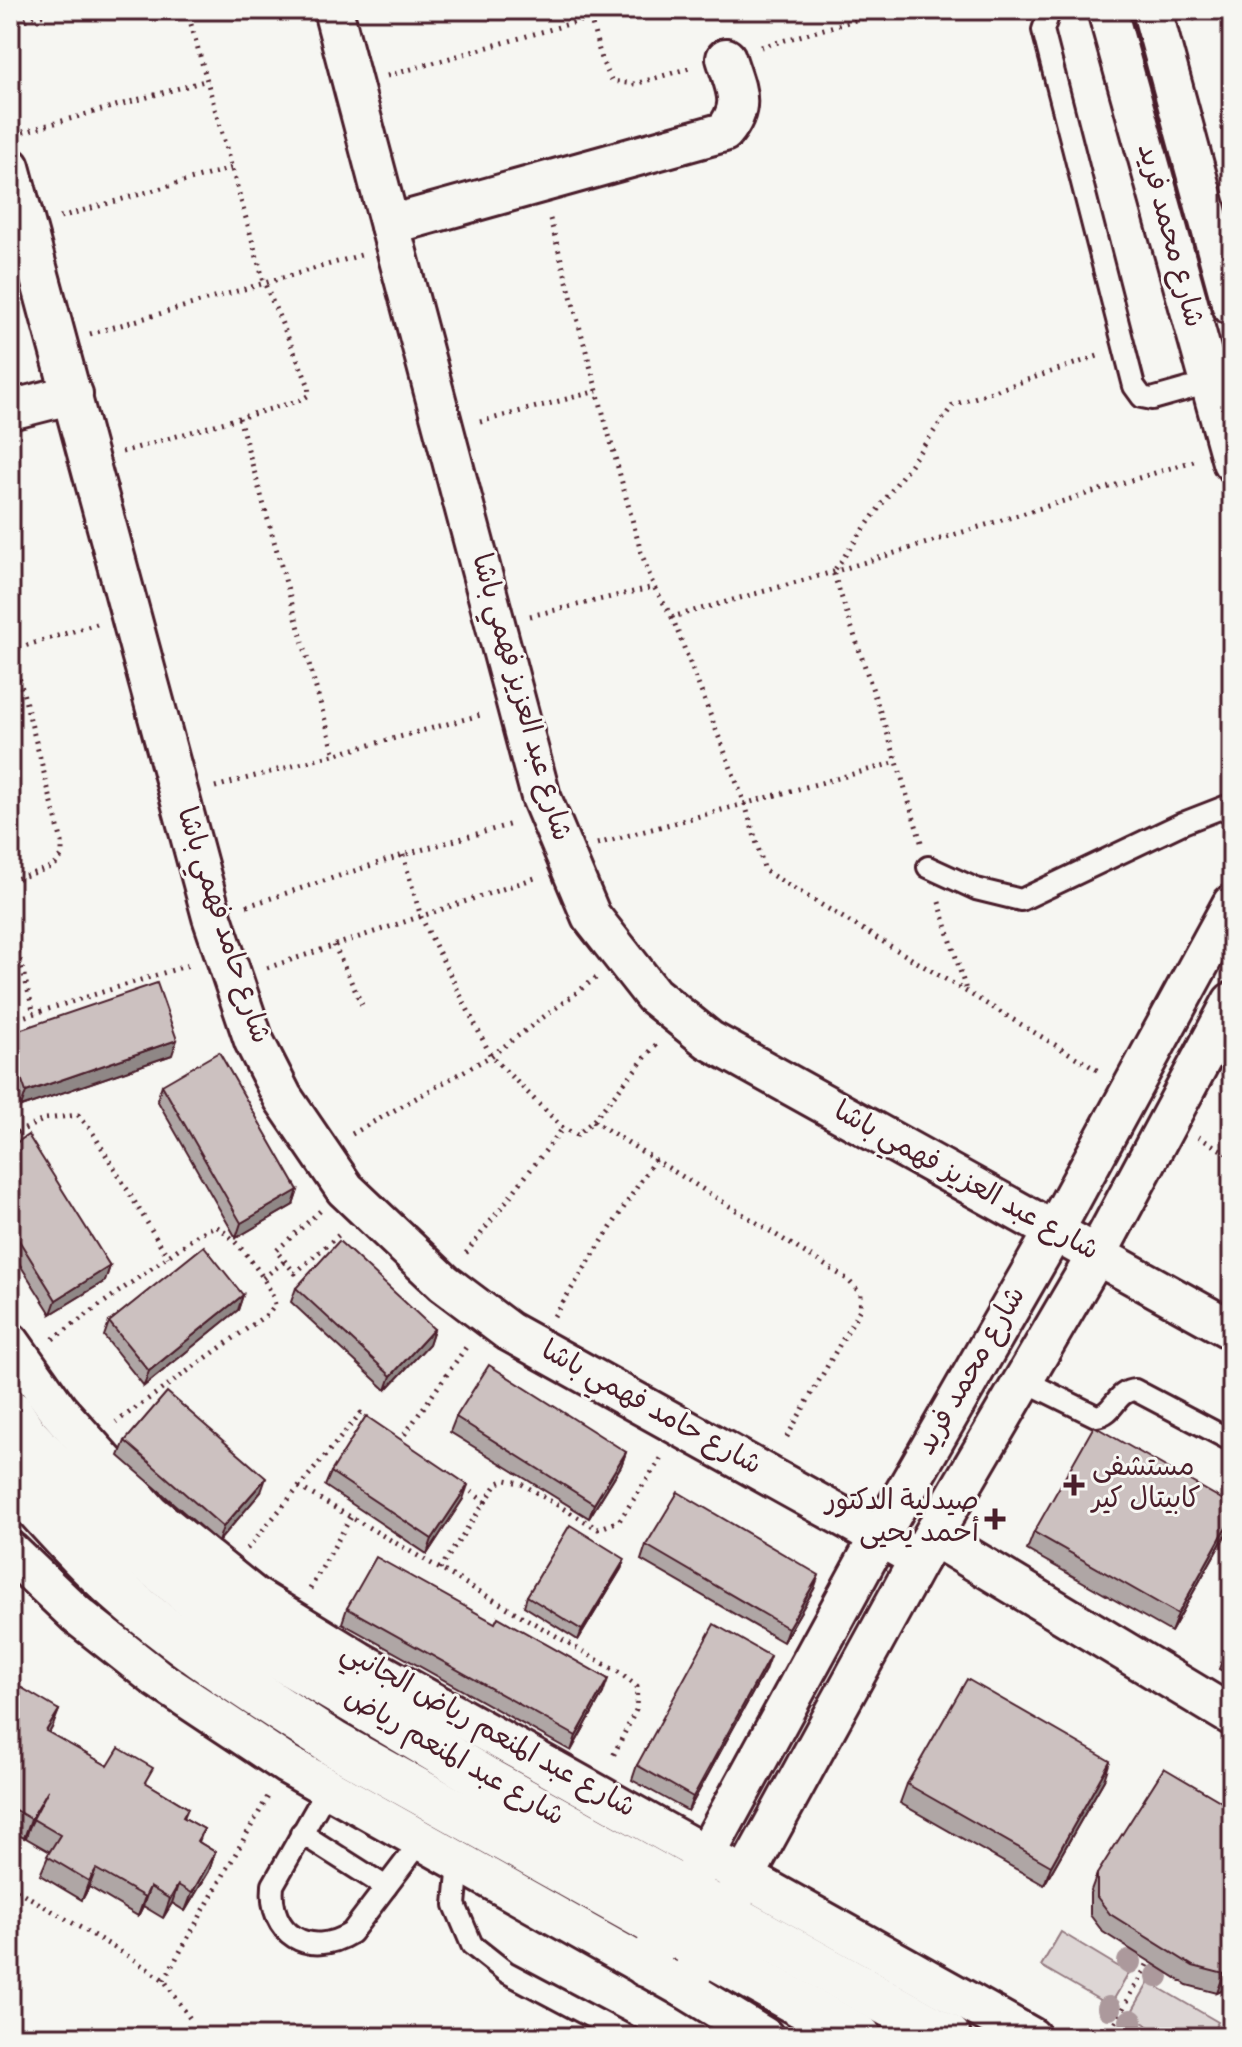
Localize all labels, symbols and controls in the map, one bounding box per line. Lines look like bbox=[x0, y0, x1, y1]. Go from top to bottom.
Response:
street label: شارع محمد فريد bbox=[1128, 141, 1208, 331]
street label: شارع عبد العزيز فهمي باشا bbox=[458, 551, 576, 847]
street label: شارع حامد فهمي باشا bbox=[163, 804, 275, 1050]
street label: شارع عبد العزيز فهمي باشا bbox=[825, 1096, 1103, 1273]
street label: شارع محمد فريد bbox=[912, 1282, 1034, 1462]
street label: شارع حامد فهمي باشا bbox=[532, 1336, 766, 1488]
place label: مستشفى كابيتال كير bbox=[1090, 1453, 1201, 1518]
marker: مستشفى كابيتال كير bbox=[1063, 1474, 1085, 1496]
place label: صيدلية الدكتور أحمد يحيى bbox=[823, 1487, 979, 1552]
marker: صيدلية الدكتور أحمد يحيى bbox=[986, 1510, 1004, 1528]
street label: شارع عبد المنعم رياض الجانبي bbox=[334, 1637, 640, 1827]
street label: شارع عبد المنعم رياض bbox=[337, 1682, 569, 1836]

